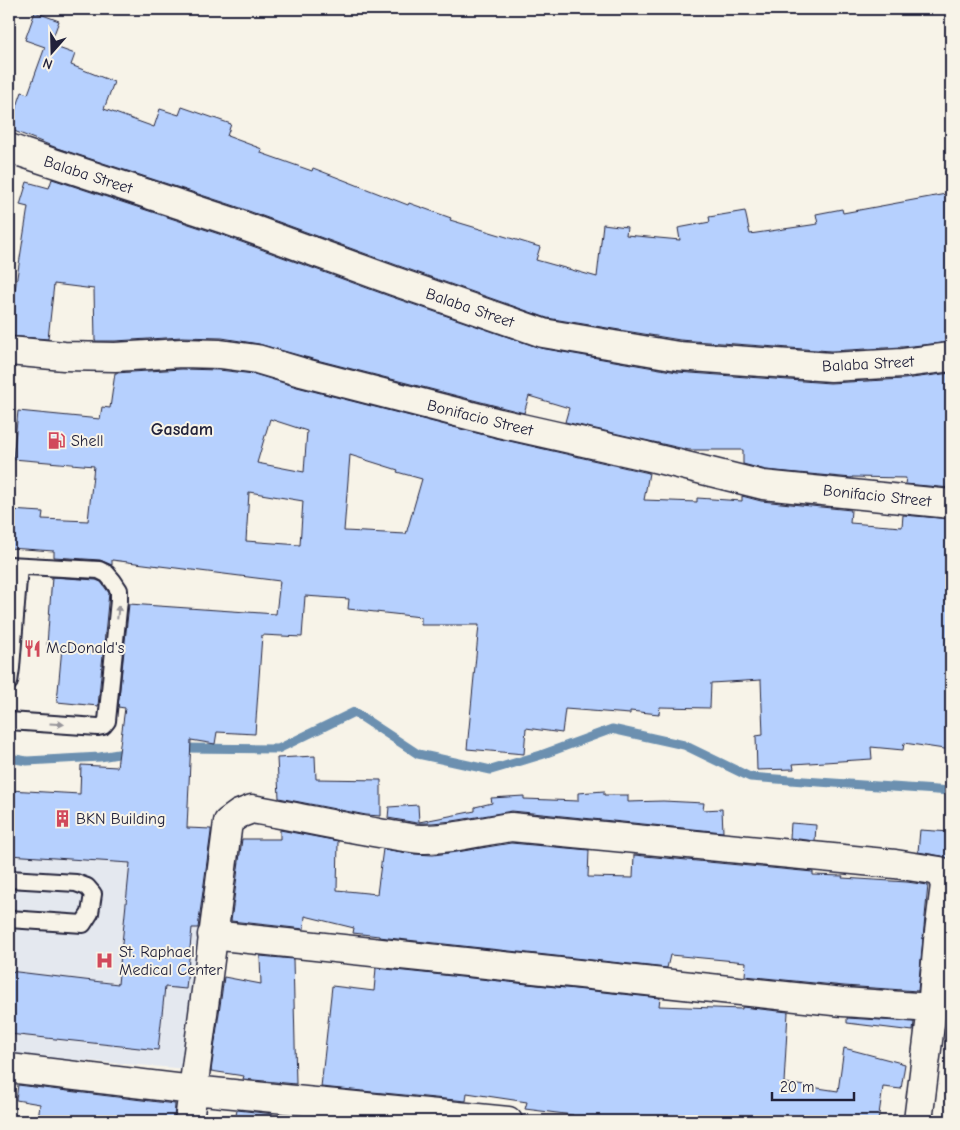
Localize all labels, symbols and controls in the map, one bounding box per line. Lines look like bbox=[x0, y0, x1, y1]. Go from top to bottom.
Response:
north arrow bbox=[28, 28, 78, 78]
text: N bbox=[41, 54, 55, 73]
street label: Balaba Street bbox=[41, 152, 135, 198]
street label: Balaba Street bbox=[423, 284, 517, 332]
street label: Balaba Street bbox=[822, 353, 915, 375]
street label: Bonifacio Street bbox=[425, 396, 535, 440]
district label: Gasdam bbox=[151, 419, 213, 440]
fuel station icon: Shell bbox=[47, 431, 67, 451]
place label: Shell bbox=[71, 432, 103, 450]
street label: Bonifacio Street bbox=[822, 481, 932, 511]
one-way arrow bbox=[114, 603, 122, 619]
restaurant icon: McDonald's bbox=[22, 638, 42, 658]
place label: McDonald's bbox=[46, 639, 125, 657]
one-way arrow bbox=[50, 721, 66, 729]
building icon: BKN Building bbox=[52, 809, 72, 829]
place label: BKN Building bbox=[76, 810, 165, 828]
place label: St. Raphael Medical Center bbox=[119, 943, 223, 979]
hospital icon: St. Raphael Medical Center bbox=[95, 951, 115, 971]
scale bar bbox=[772, 1070, 855, 1102]
text: 20 m bbox=[780, 1078, 814, 1096]

